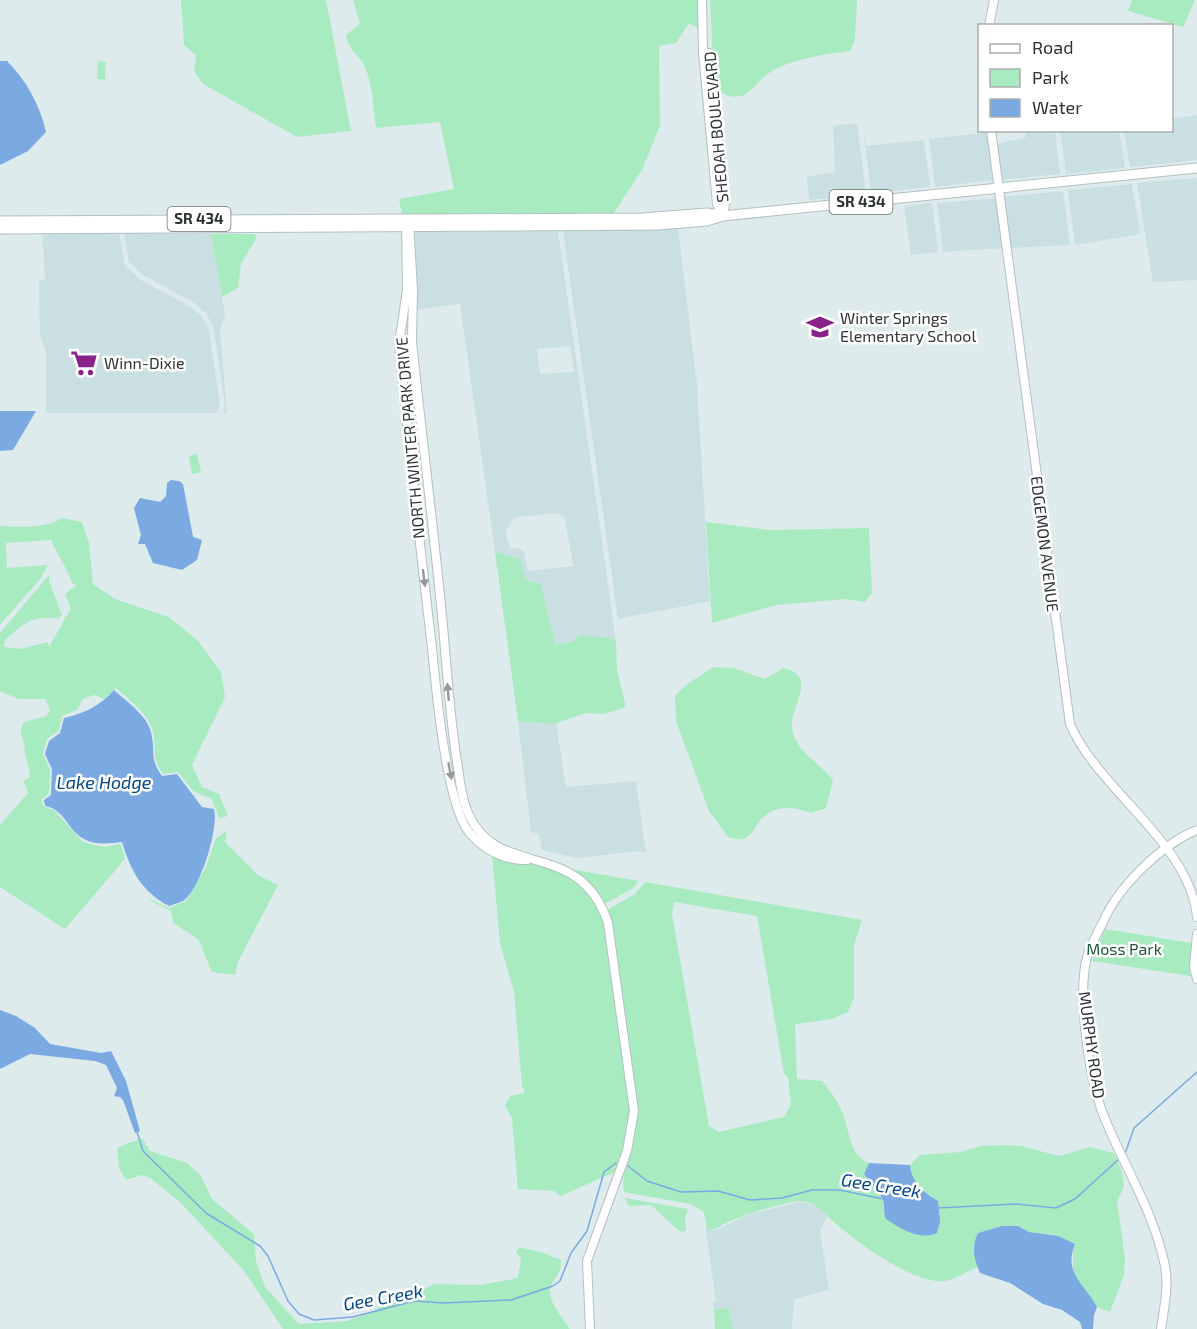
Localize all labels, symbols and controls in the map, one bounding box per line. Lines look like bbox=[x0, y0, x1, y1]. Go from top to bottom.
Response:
legend bbox=[978, 24, 1173, 132]
text: Road bbox=[1032, 36, 1073, 58]
street label: SHEOAH BOULEVARD bbox=[699, 51, 732, 203]
text: Park bbox=[1032, 66, 1069, 88]
text: Water bbox=[1032, 96, 1082, 118]
road number: SR 434 bbox=[830, 190, 892, 214]
road number: SR 434 bbox=[168, 207, 230, 231]
place label: Winter Springs Elementary School bbox=[840, 308, 976, 345]
school or university icon: Winter Springs Elementary School bbox=[805, 312, 835, 342]
street label: NORTH WINTER PARK DRIVE bbox=[391, 336, 428, 540]
supermarket icon: Winn-Dixie bbox=[69, 348, 99, 378]
place label: Winn-Dixie bbox=[104, 353, 185, 372]
street label: EDGEMON AVENUE bbox=[1028, 475, 1063, 613]
one-way arrow bbox=[419, 568, 428, 587]
one-way arrow bbox=[443, 682, 453, 701]
one-way arrow bbox=[446, 761, 455, 780]
water label: Lake Hodge bbox=[57, 771, 152, 793]
park label: Moss Park bbox=[1086, 939, 1162, 958]
street label: MURPHY ROAD bbox=[1076, 990, 1109, 1100]
water label: Gee Creek bbox=[840, 1168, 923, 1202]
water label: Gee Creek bbox=[341, 1279, 424, 1315]

